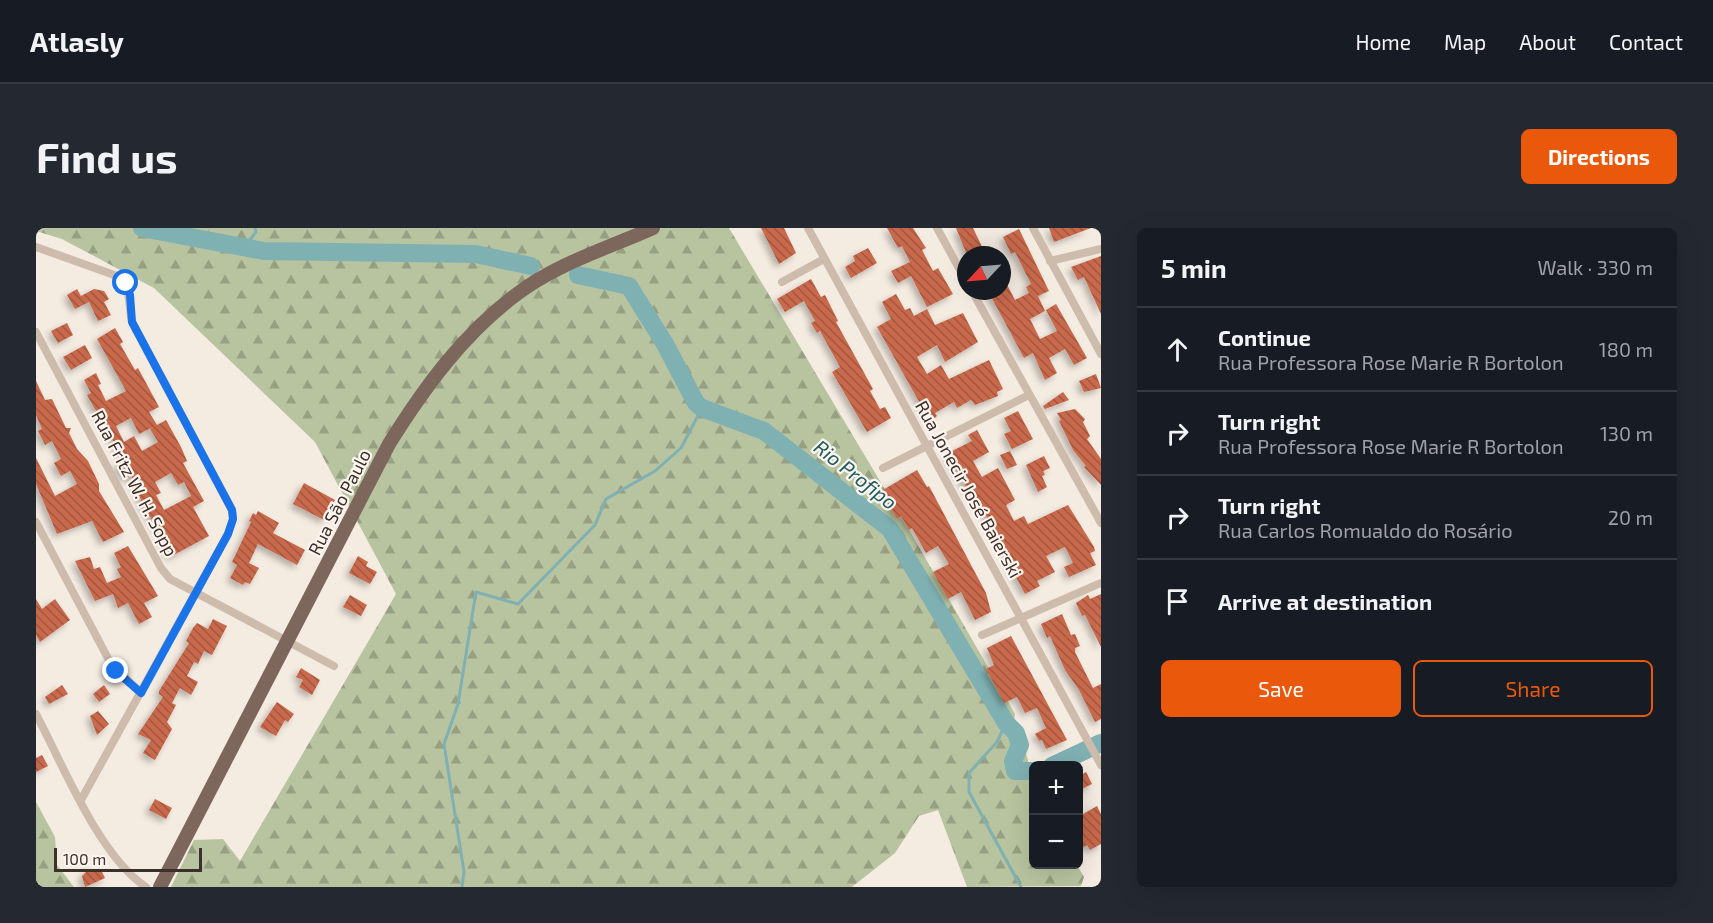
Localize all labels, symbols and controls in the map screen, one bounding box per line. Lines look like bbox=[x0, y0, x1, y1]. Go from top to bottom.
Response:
text: Atlasly bbox=[30, 24, 124, 58]
text: Home bbox=[1355, 29, 1411, 54]
text: Map bbox=[1444, 29, 1486, 54]
text: About bbox=[1519, 29, 1576, 54]
text: Contact bbox=[1609, 29, 1683, 54]
button: Directions bbox=[1521, 129, 1677, 184]
text: Find us bbox=[36, 131, 178, 181]
north arrow bbox=[957, 246, 1011, 300]
text: 5 min bbox=[1161, 252, 1227, 283]
text: Walk · 330 m bbox=[1537, 255, 1653, 279]
route start bbox=[112, 269, 138, 295]
text: Continue bbox=[1218, 324, 1311, 350]
icon: ahead bbox=[1161, 333, 1194, 366]
text: 180 m bbox=[1599, 337, 1653, 361]
text: Rua Professora Rose Marie R Bortolon bbox=[1218, 350, 1564, 374]
street label: Rua Jonecir José Baierski bbox=[911, 396, 1027, 582]
street label: Rua Fritz W. H. Sopp bbox=[87, 406, 183, 560]
text: Turn right bbox=[1218, 408, 1320, 434]
icon: right bbox=[1161, 417, 1194, 450]
text: 130 m bbox=[1600, 421, 1653, 445]
water label: Rio Profipo bbox=[810, 434, 902, 514]
text: Rua Professora Rose Marie R Bortolon bbox=[1218, 434, 1564, 458]
street label: Rua São Paulo bbox=[303, 445, 375, 559]
text: Turn right bbox=[1218, 492, 1320, 518]
icon: right bbox=[1161, 501, 1194, 534]
text: 20 m bbox=[1608, 505, 1653, 529]
text: Rua Carlos Romualdo do Rosário bbox=[1218, 518, 1513, 542]
icon: arrive bbox=[1161, 585, 1194, 618]
text: Arrive at destination bbox=[1218, 588, 1432, 614]
route end bbox=[102, 657, 128, 683]
button: Save bbox=[1161, 660, 1401, 717]
button: Share bbox=[1413, 660, 1653, 717]
map controls bbox=[1029, 761, 1083, 869]
button: + bbox=[1029, 761, 1083, 815]
button: − bbox=[1029, 815, 1083, 869]
scale bar bbox=[54, 845, 202, 872]
text: 100 m bbox=[63, 849, 106, 868]

